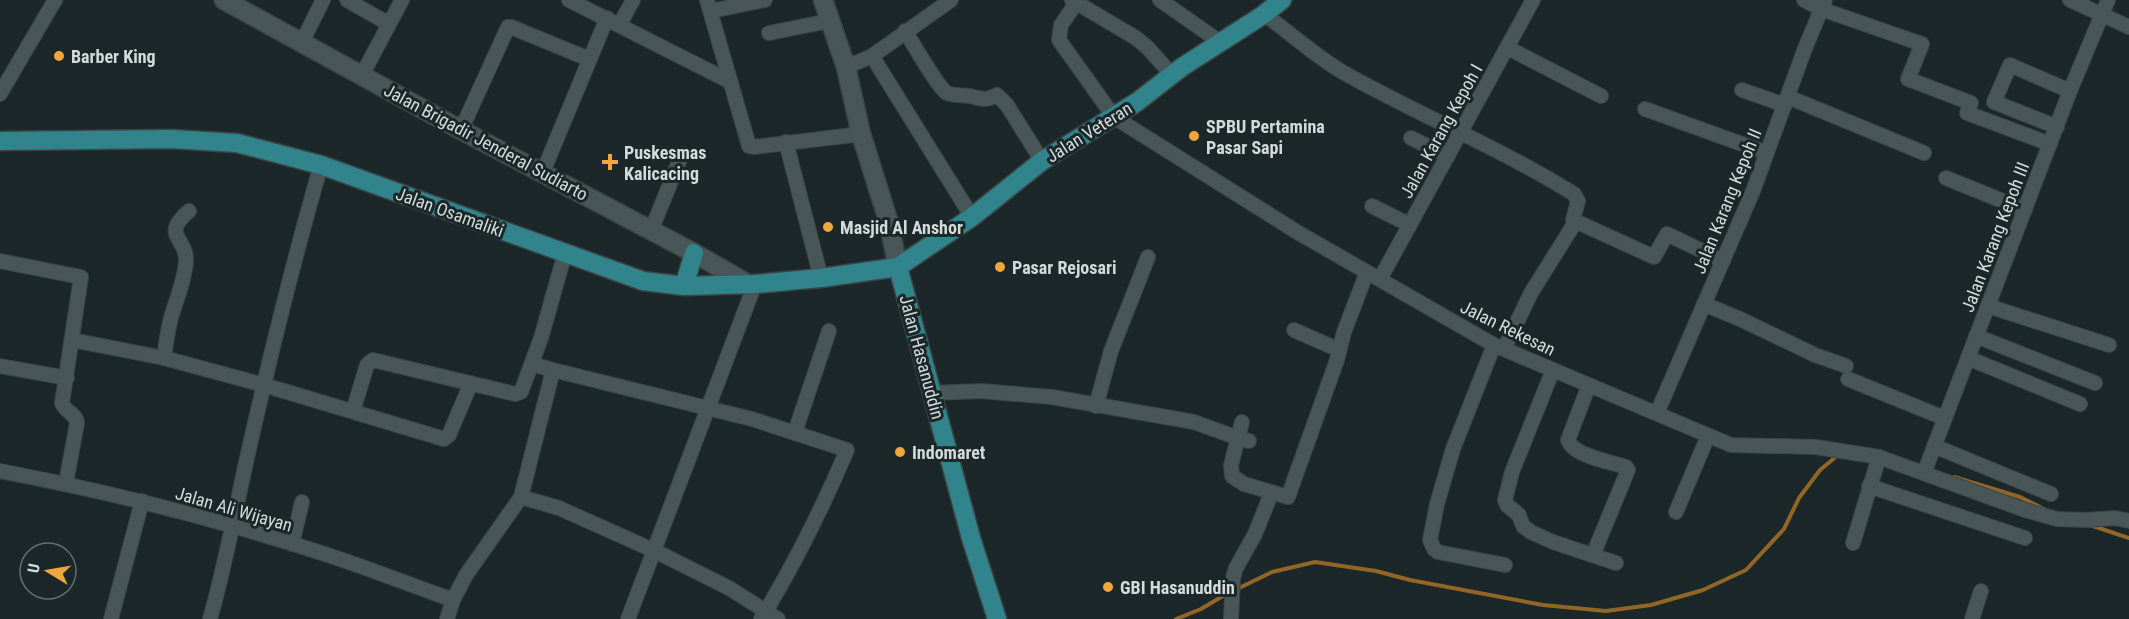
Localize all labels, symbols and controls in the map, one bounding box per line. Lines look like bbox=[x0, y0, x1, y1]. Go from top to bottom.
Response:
place label: Barber King bbox=[71, 46, 156, 67]
marker: Barber King bbox=[52, 49, 66, 63]
street label: Jalan Karang Kepoh I bbox=[1395, 60, 1487, 202]
street label: Jalan Brigadir Jenderal Sudiarto bbox=[381, 79, 591, 205]
street label: Jalan Veteran bbox=[1042, 97, 1136, 167]
place label: SPBU Pertamina Pasar Sapi bbox=[1206, 116, 1325, 158]
street label: Jalan Karang Kepoh II bbox=[1688, 125, 1766, 277]
marker: SPBU Pertamina Pasar Sapi bbox=[1187, 129, 1201, 143]
place label: Puskesmas Kalicacing bbox=[624, 142, 706, 184]
marker: Puskesmas Kalicacing bbox=[601, 153, 619, 171]
street label: Jalan Karang Kepoh III bbox=[1957, 159, 2033, 315]
street label: Jalan Osamaliki bbox=[393, 183, 507, 241]
place label: Masjid Al Anshor bbox=[840, 217, 963, 238]
marker: Masjid Al Anshor bbox=[821, 220, 835, 234]
place label: Pasar Rejosari bbox=[1012, 257, 1116, 278]
marker: Pasar Rejosari bbox=[993, 260, 1007, 274]
street label: Jalan Hasanuddin bbox=[895, 293, 949, 421]
street label: Jalan Rekesan bbox=[1457, 296, 1559, 360]
place label: Indomaret bbox=[912, 442, 986, 463]
marker: Indomaret bbox=[893, 445, 907, 459]
street label: Jalan Ali Wijayan bbox=[173, 482, 295, 536]
north arrow bbox=[18, 541, 78, 601]
text: U bbox=[24, 562, 44, 575]
place label: GBI Hasanuddin bbox=[1120, 577, 1235, 598]
marker: GBI Hasanuddin bbox=[1101, 580, 1115, 594]

